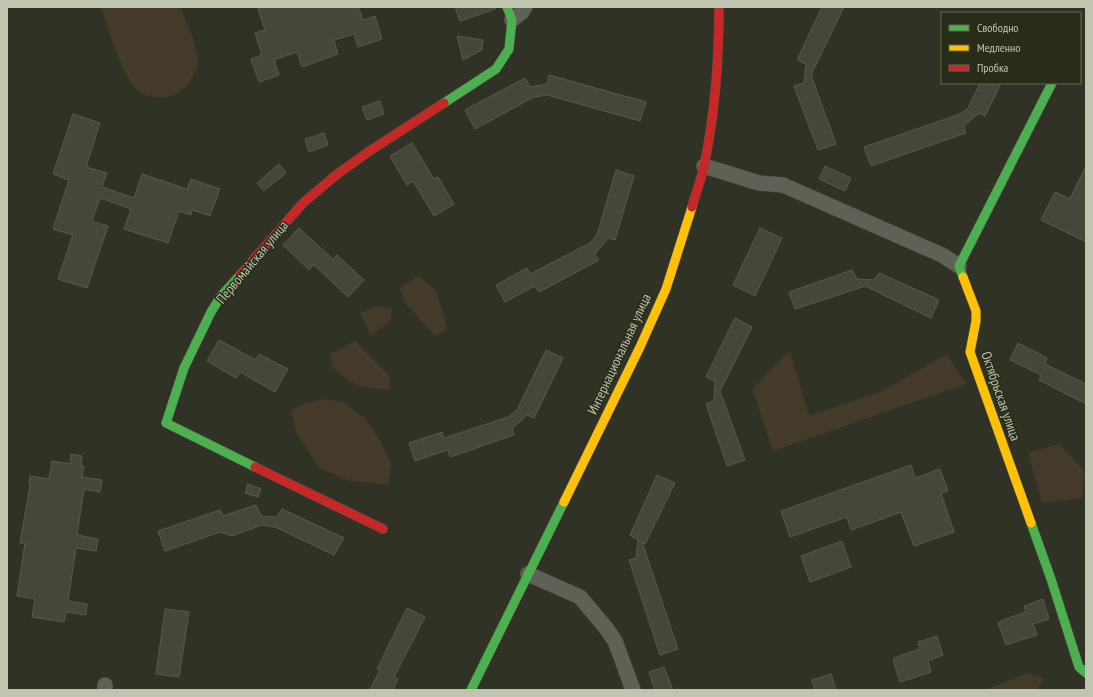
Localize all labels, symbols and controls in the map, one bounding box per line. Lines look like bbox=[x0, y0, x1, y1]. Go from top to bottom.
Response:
legend bbox=[941, 12, 1081, 84]
text: Свободно bbox=[977, 20, 1019, 35]
text: Медленно bbox=[977, 40, 1020, 55]
text: Пробка bbox=[977, 60, 1009, 75]
street label: Первомайская улица bbox=[212, 217, 292, 307]
street label: Интернациональная улица bbox=[583, 291, 655, 417]
street label: Октябрьская улица bbox=[977, 349, 1025, 443]

